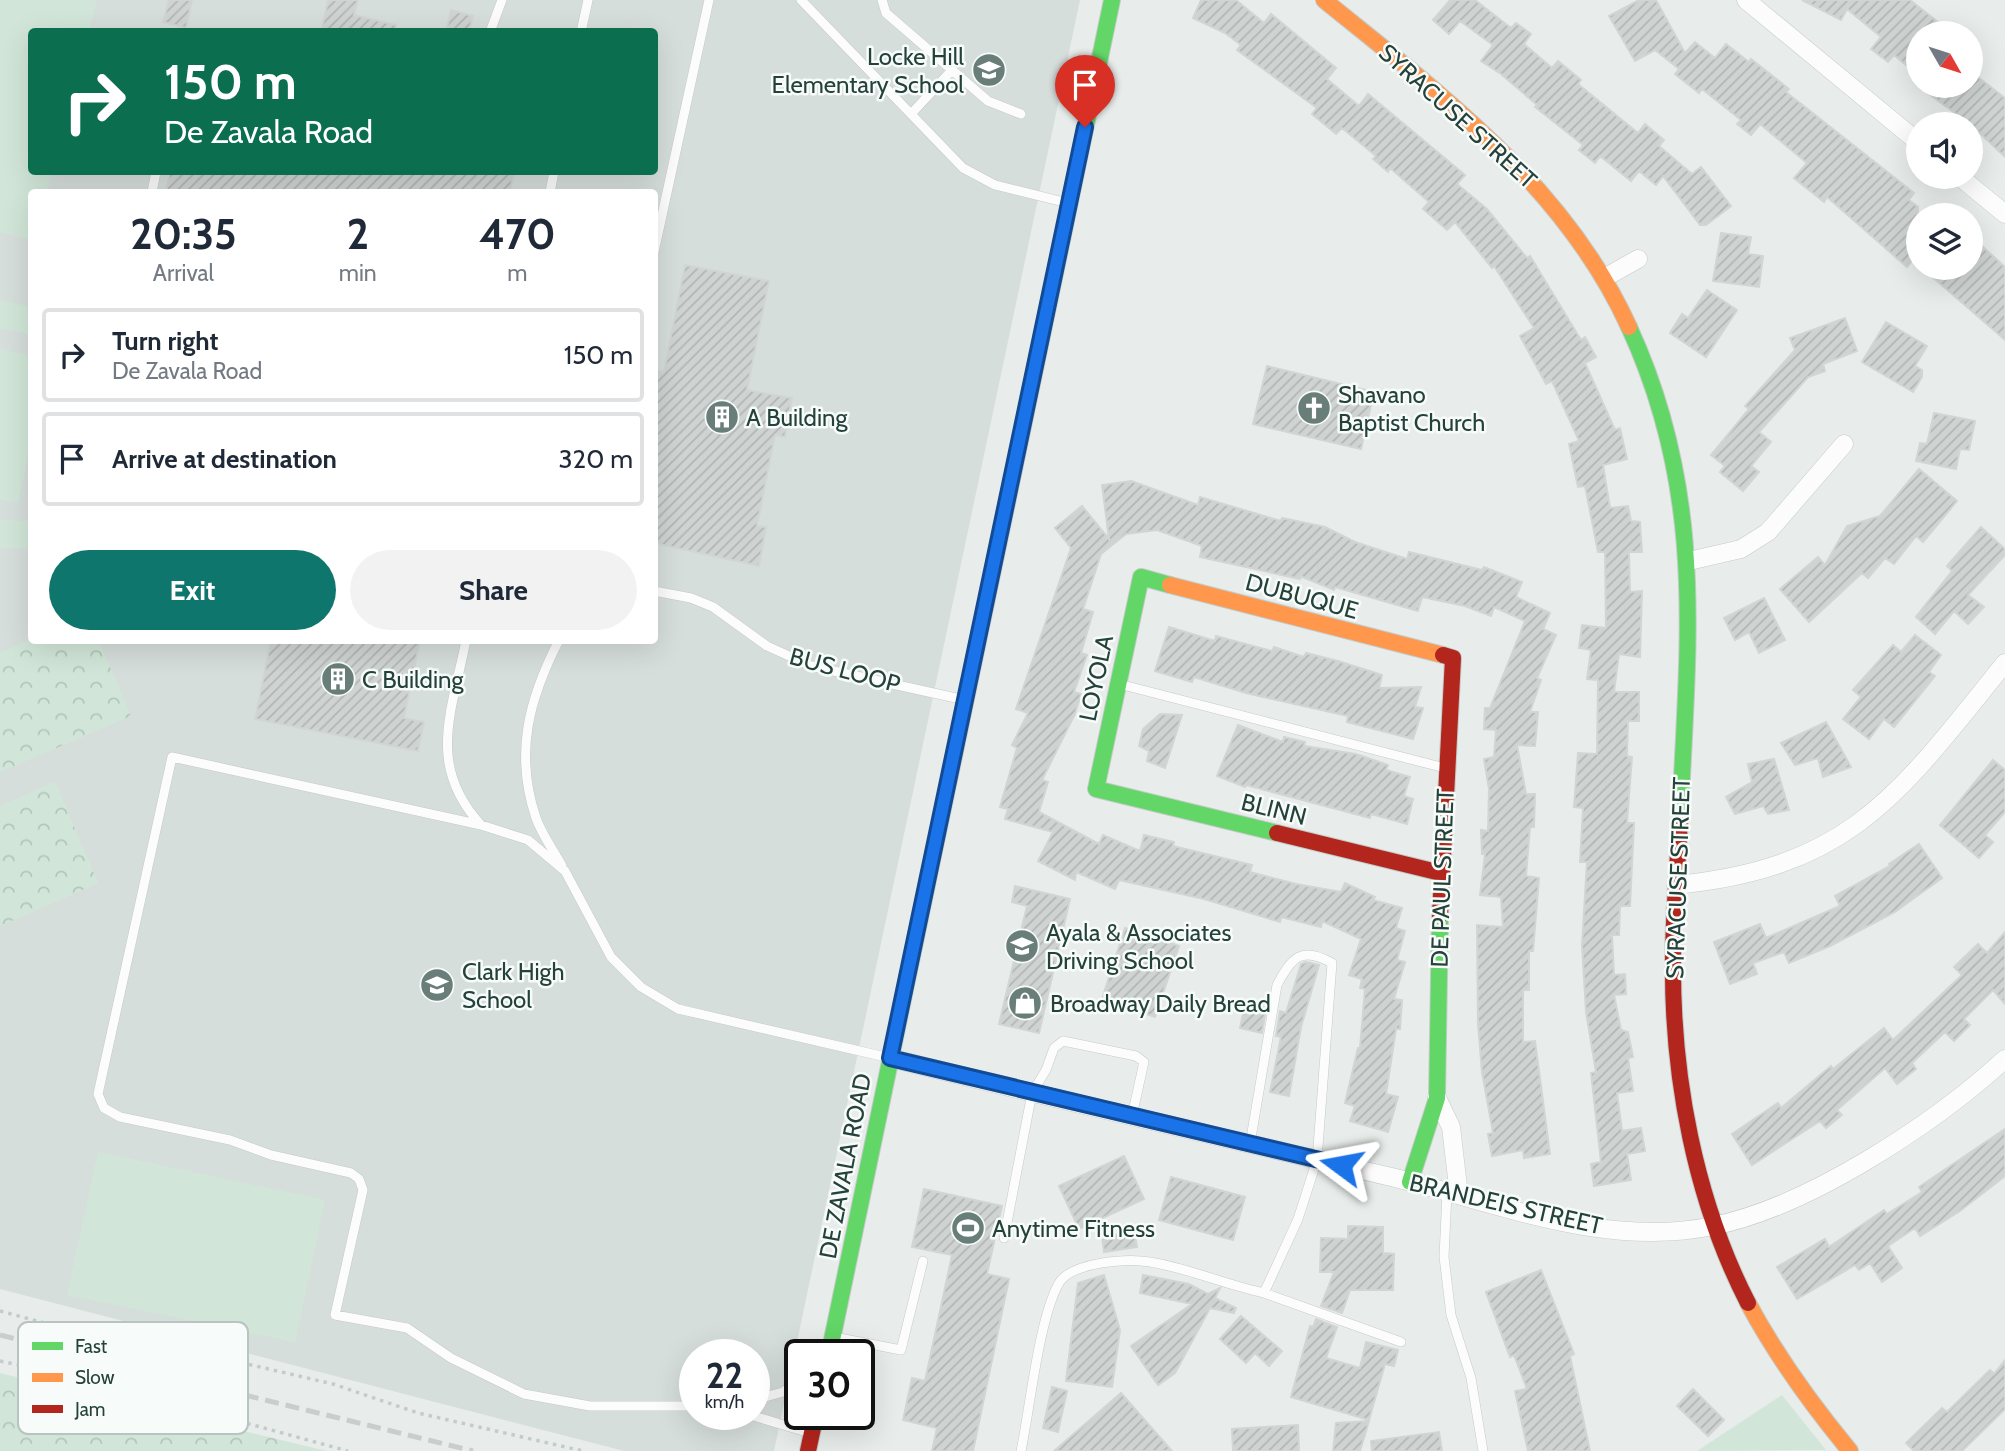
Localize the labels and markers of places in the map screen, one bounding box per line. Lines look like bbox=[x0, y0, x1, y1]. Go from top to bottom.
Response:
place label: Locke Hill Elementary School bbox=[772, 42, 964, 99]
school or university icon: Locke Hill Elementary School bbox=[970, 51, 1008, 89]
pin bbox=[1055, 55, 1115, 127]
place label: Shavano Baptist Church bbox=[1338, 380, 1485, 437]
church icon: Shavano Baptist Church bbox=[1295, 389, 1333, 427]
building icon: A Building bbox=[703, 398, 741, 436]
place label: A Building bbox=[746, 403, 848, 432]
building icon: C Building bbox=[319, 660, 357, 698]
place label: C Building bbox=[362, 665, 464, 694]
place label: Ayala & Associates Driving School bbox=[1046, 918, 1231, 975]
school or university icon: Ayala & Associates Driving School bbox=[1003, 927, 1041, 965]
place label: Clark High School bbox=[462, 957, 564, 1014]
school or university icon: Clark High School bbox=[418, 966, 456, 1004]
shop icon: Broadway Daily Bread bbox=[1006, 984, 1044, 1022]
place label: Broadway Daily Bread bbox=[1050, 989, 1271, 1018]
sports icon: Anytime Fitness bbox=[949, 1209, 987, 1247]
place label: Anytime Fitness bbox=[992, 1214, 1155, 1243]

